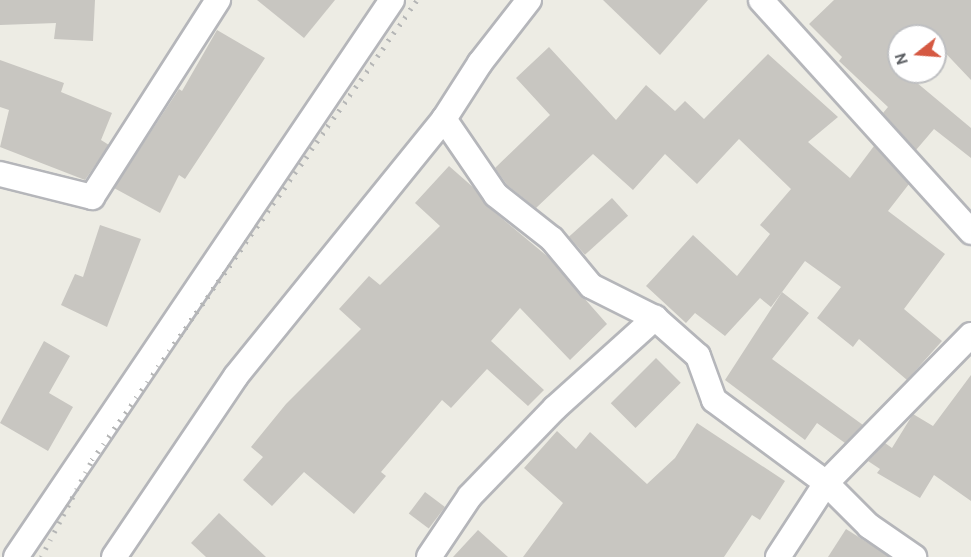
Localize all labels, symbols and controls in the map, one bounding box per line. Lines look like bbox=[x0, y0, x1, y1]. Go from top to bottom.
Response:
north arrow bbox=[887, 24, 947, 84]
text: N bbox=[890, 51, 912, 67]

